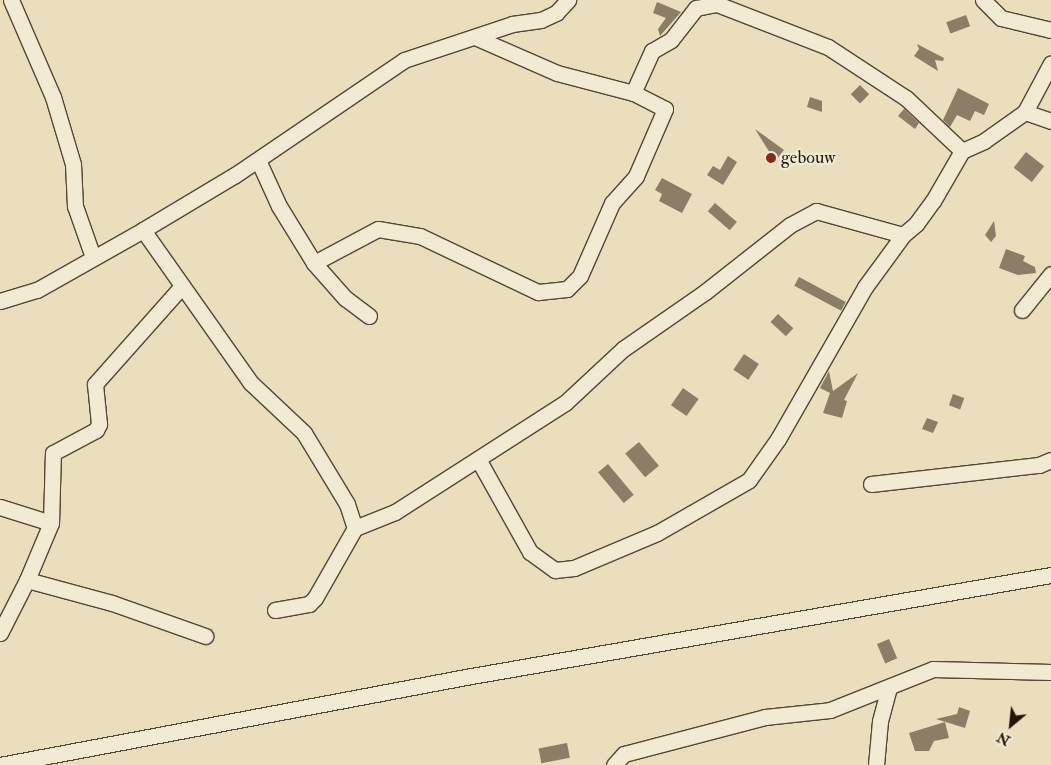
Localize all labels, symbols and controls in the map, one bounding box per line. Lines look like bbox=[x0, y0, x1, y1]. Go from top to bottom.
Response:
place label: gebouw bbox=[781, 147, 835, 169]
marker: gebouw bbox=[765, 152, 777, 164]
north arrow bbox=[986, 700, 1036, 750]
text: N bbox=[994, 728, 1013, 749]

